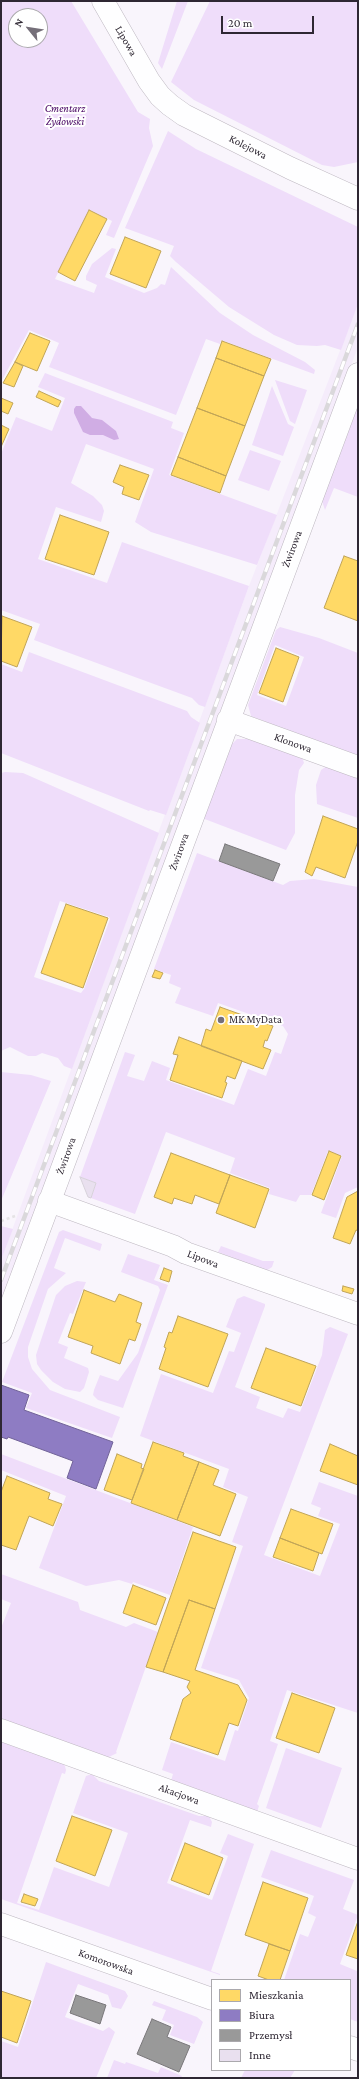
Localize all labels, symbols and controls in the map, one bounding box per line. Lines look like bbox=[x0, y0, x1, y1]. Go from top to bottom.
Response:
north arrow bbox=[8, 8, 48, 48]
scale bar bbox=[223, 8, 316, 34]
text: N bbox=[11, 16, 26, 29]
text: 20 m bbox=[228, 16, 252, 30]
street label: Lipowa bbox=[112, 24, 140, 58]
park label: Cmentarz Żydowski bbox=[45, 102, 85, 128]
street label: Kolejowa bbox=[227, 132, 269, 162]
street label: Żwirowa bbox=[279, 529, 305, 569]
street label: Klonowa bbox=[272, 730, 314, 756]
street label: Żwirowa bbox=[166, 832, 192, 872]
place label: MK MyData bbox=[229, 1013, 282, 1027]
marker: MK MyData bbox=[216, 1015, 226, 1025]
street label: Żwirowa bbox=[53, 1136, 79, 1176]
street label: Lipowa bbox=[185, 1247, 221, 1271]
street label: Akacjowa bbox=[157, 1781, 201, 1807]
street label: Komorowska bbox=[77, 1946, 135, 1978]
legend bbox=[211, 1979, 351, 2071]
text: Mieszkania bbox=[249, 1988, 304, 2002]
text: Biura bbox=[249, 2008, 275, 2022]
text: Przemysł bbox=[249, 2028, 293, 2042]
text: Inne bbox=[249, 2048, 271, 2062]

